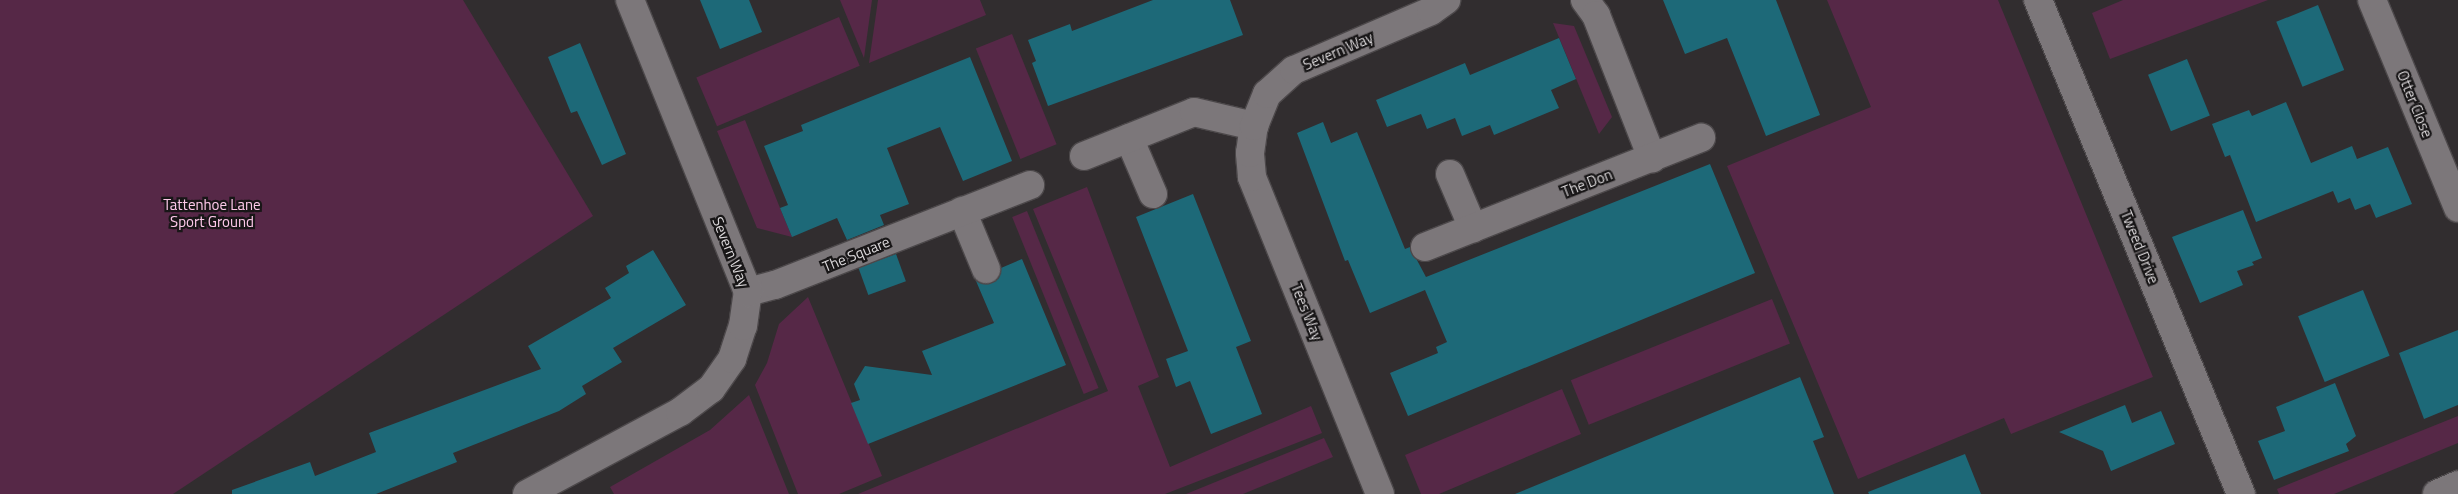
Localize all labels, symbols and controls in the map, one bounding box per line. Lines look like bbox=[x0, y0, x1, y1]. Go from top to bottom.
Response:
street label: Severn Way bbox=[1300, 28, 1376, 74]
street label: Otter Close bbox=[2393, 68, 2437, 140]
street label: The Don bbox=[1559, 165, 1615, 201]
park label: Tattenhoe Lane Sport Ground bbox=[163, 195, 261, 230]
street label: Tweed Drive bbox=[2117, 208, 2163, 286]
street label: Severn Way bbox=[709, 214, 753, 290]
street label: The Square bbox=[820, 232, 892, 276]
street label: Tees Way bbox=[1287, 281, 1327, 343]

